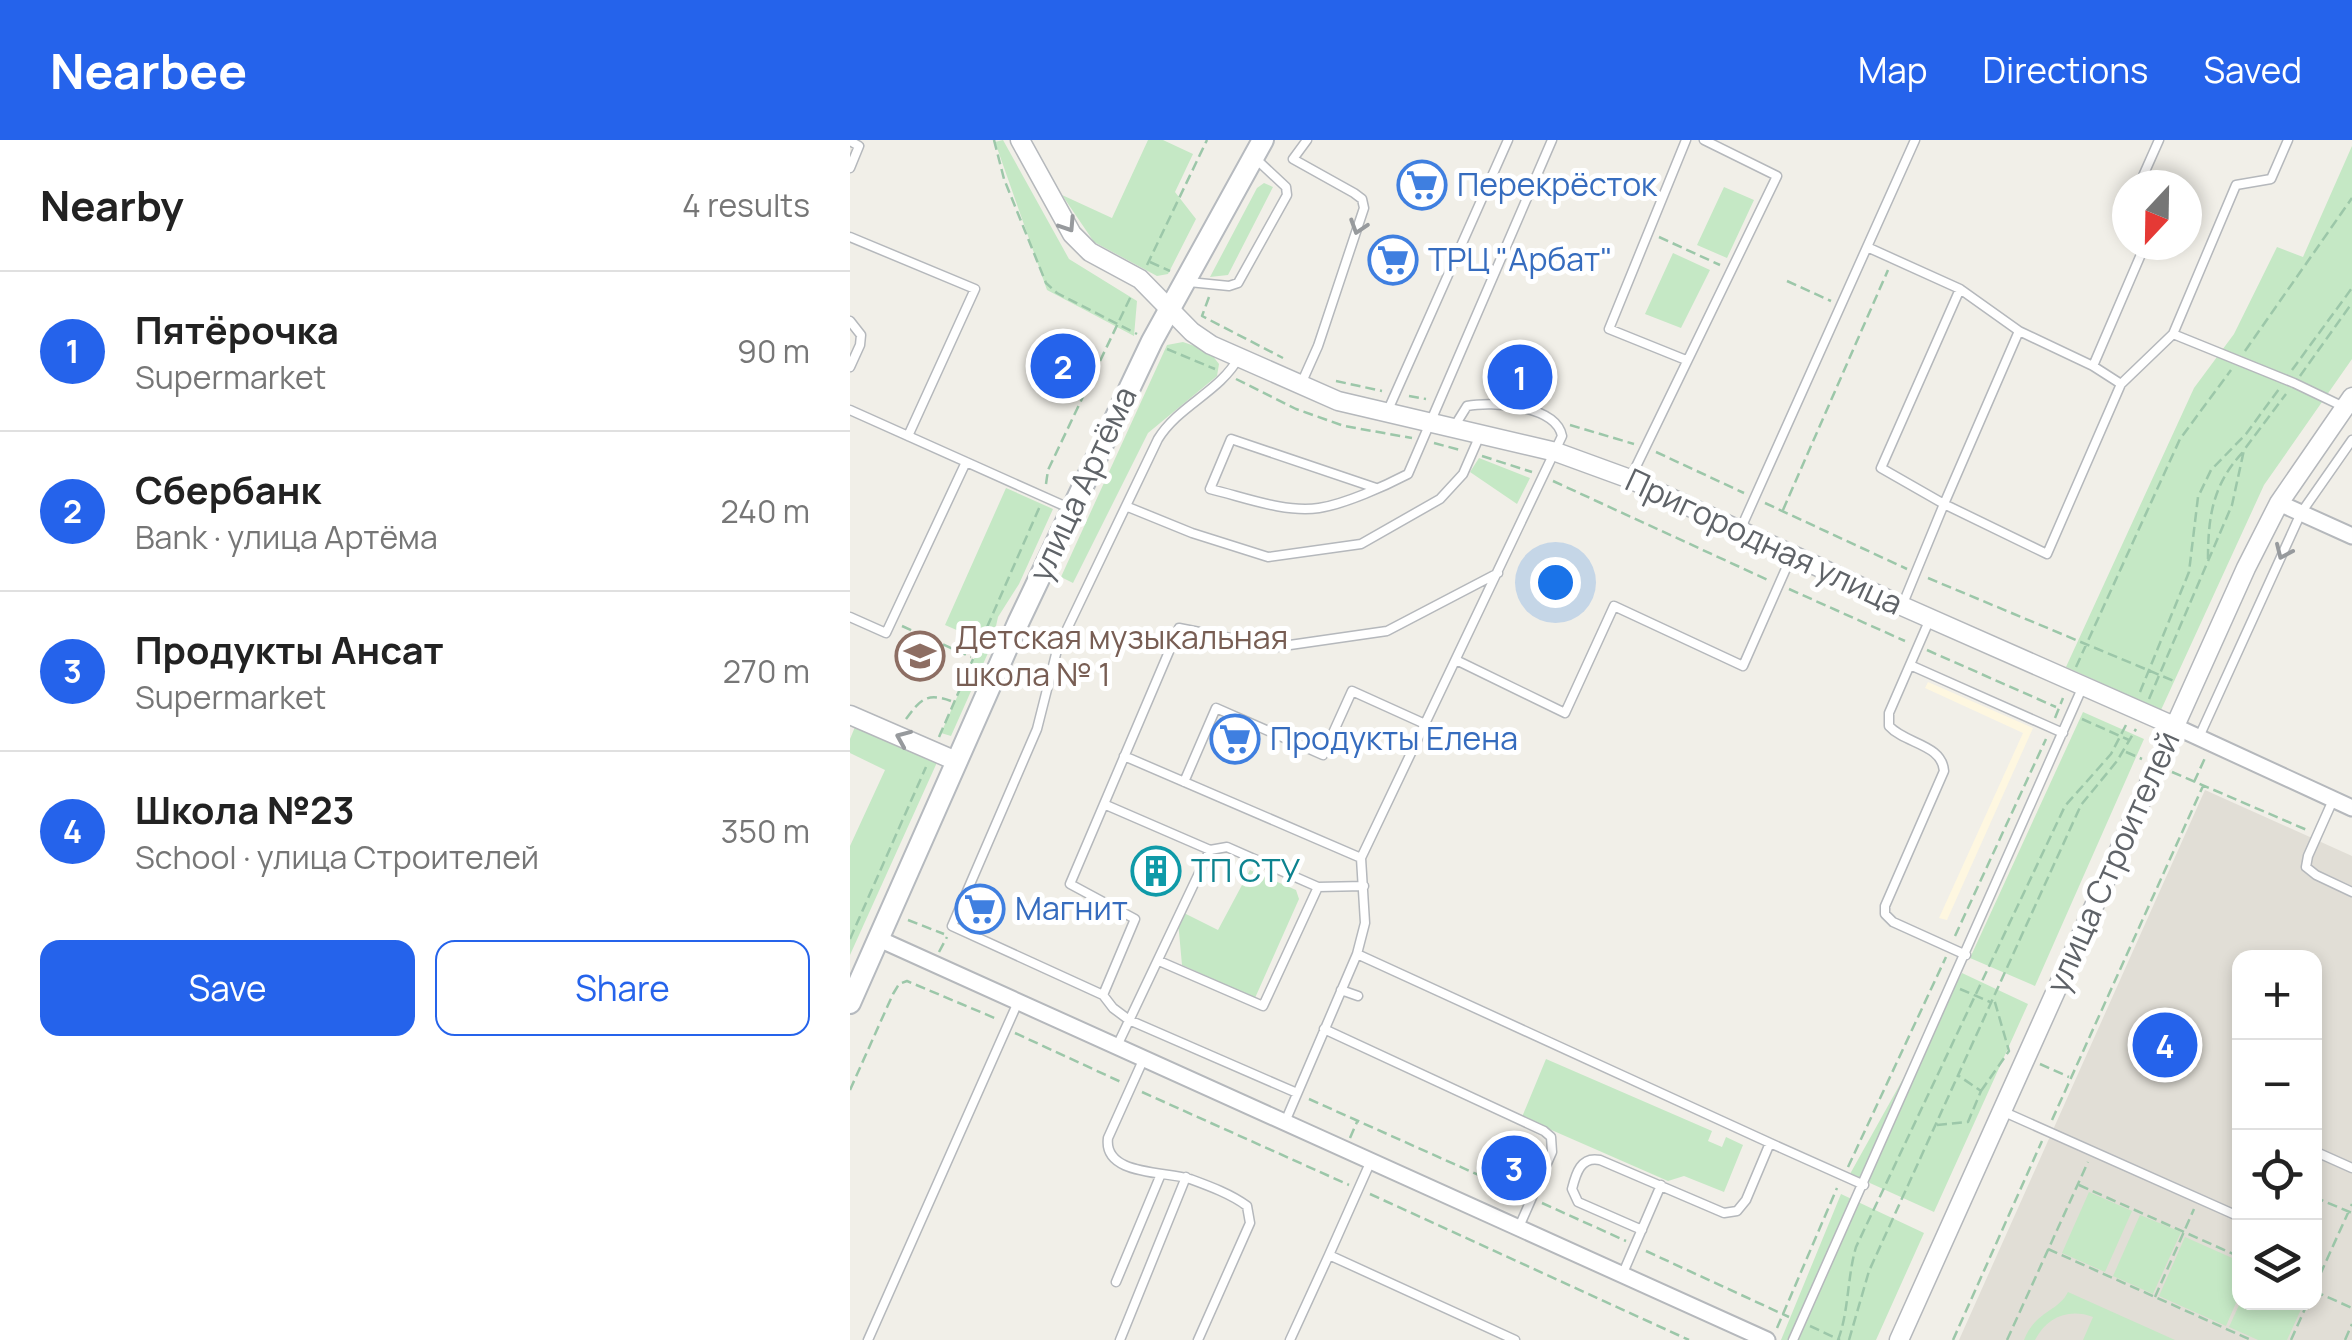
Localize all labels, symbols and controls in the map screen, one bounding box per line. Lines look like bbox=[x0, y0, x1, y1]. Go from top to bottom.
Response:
text: Nearbee bbox=[50, 38, 247, 103]
text: Map bbox=[1858, 46, 1928, 94]
text: Directions bbox=[1983, 46, 2148, 94]
text: Saved bbox=[2203, 46, 2302, 94]
supermarket icon: Перекрёсток bbox=[1396, 159, 1448, 211]
place label: Перекрёсток bbox=[1457, 162, 1658, 206]
north arrow bbox=[2112, 170, 2202, 260]
text: Nearby bbox=[40, 176, 184, 234]
text: 4 results bbox=[682, 183, 810, 227]
one-way arrow bbox=[1056, 214, 1075, 232]
one-way arrow bbox=[1349, 218, 1369, 235]
supermarket icon: ТРЦ "Арбат" bbox=[1367, 234, 1419, 286]
place label: ТРЦ "Арбат" bbox=[1428, 237, 1613, 281]
text: Пятёрочка bbox=[135, 303, 339, 355]
pin: 2 bbox=[1030, 328, 1096, 404]
text: 1 bbox=[65, 329, 80, 373]
text: 90 m bbox=[737, 329, 810, 373]
pin: 1 bbox=[1488, 340, 1552, 414]
text: Supermarket bbox=[135, 355, 326, 399]
street label: улица Артёма bbox=[1018, 379, 1146, 588]
street label: Пригородная улица bbox=[1619, 458, 1910, 625]
text: Сбербанк bbox=[135, 463, 321, 515]
text: 2 bbox=[63, 489, 82, 533]
text: 240 m bbox=[720, 489, 810, 533]
text: Bank · улица Артёма bbox=[135, 515, 438, 559]
one-way arrow bbox=[2275, 542, 2295, 560]
your location bbox=[1530, 557, 1581, 608]
place label: Детская музыкальная школа № 1 bbox=[955, 615, 1288, 696]
text: Продукты Ансат bbox=[135, 623, 444, 675]
school or university icon: Детская музыкальная школа № 1 bbox=[894, 630, 946, 682]
text: 3 bbox=[63, 649, 82, 693]
text: 270 m bbox=[723, 649, 810, 693]
text: Supermarket bbox=[135, 675, 326, 719]
supermarket icon: Продукты Елена bbox=[1209, 713, 1261, 765]
place label: Продукты Елена bbox=[1270, 716, 1518, 760]
street label: улица Строителей bbox=[2035, 724, 2190, 999]
one-way arrow bbox=[895, 730, 913, 750]
text: Школа №23 bbox=[135, 783, 355, 835]
text: 4 bbox=[63, 809, 82, 853]
text: 350 m bbox=[721, 809, 810, 853]
text: School · улица Строителей bbox=[135, 835, 539, 879]
building icon: ТП СТУ bbox=[1130, 845, 1182, 897]
place label: ТП СТУ bbox=[1191, 848, 1301, 892]
supermarket icon: Магнит bbox=[954, 883, 1006, 935]
place label: Магнит bbox=[1015, 886, 1128, 930]
button: Save bbox=[40, 940, 415, 1036]
button: Share bbox=[435, 940, 810, 1036]
map controls bbox=[2232, 950, 2322, 1310]
button: + bbox=[2232, 950, 2322, 1040]
pin: 4 bbox=[2132, 1008, 2198, 1082]
button: − bbox=[2232, 1040, 2322, 1130]
pin: 3 bbox=[1482, 1130, 1546, 1206]
button: locate bbox=[2232, 1130, 2322, 1220]
button: layers bbox=[2232, 1220, 2322, 1310]

